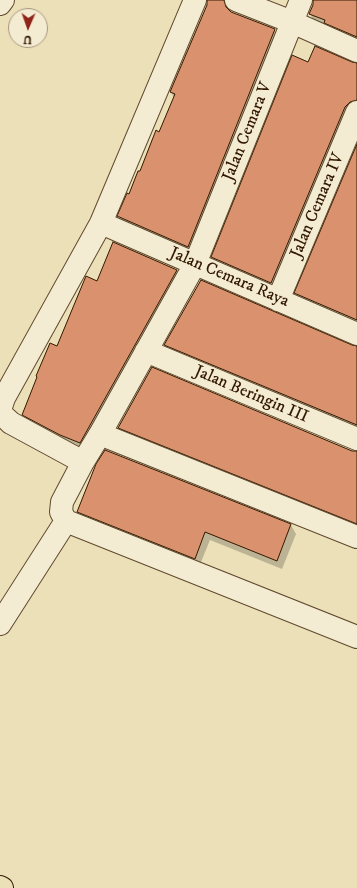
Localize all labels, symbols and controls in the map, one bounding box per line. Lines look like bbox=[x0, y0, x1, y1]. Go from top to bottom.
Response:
north arrow bbox=[8, 8, 48, 48]
text: U bbox=[23, 32, 32, 46]
street label: Jalan Cemara V bbox=[219, 80, 277, 184]
street label: Jalan Cemara IV bbox=[287, 151, 349, 261]
street label: Jalan Cemara Raya bbox=[166, 244, 292, 312]
street label: Jalan Beringin III bbox=[191, 362, 311, 428]

